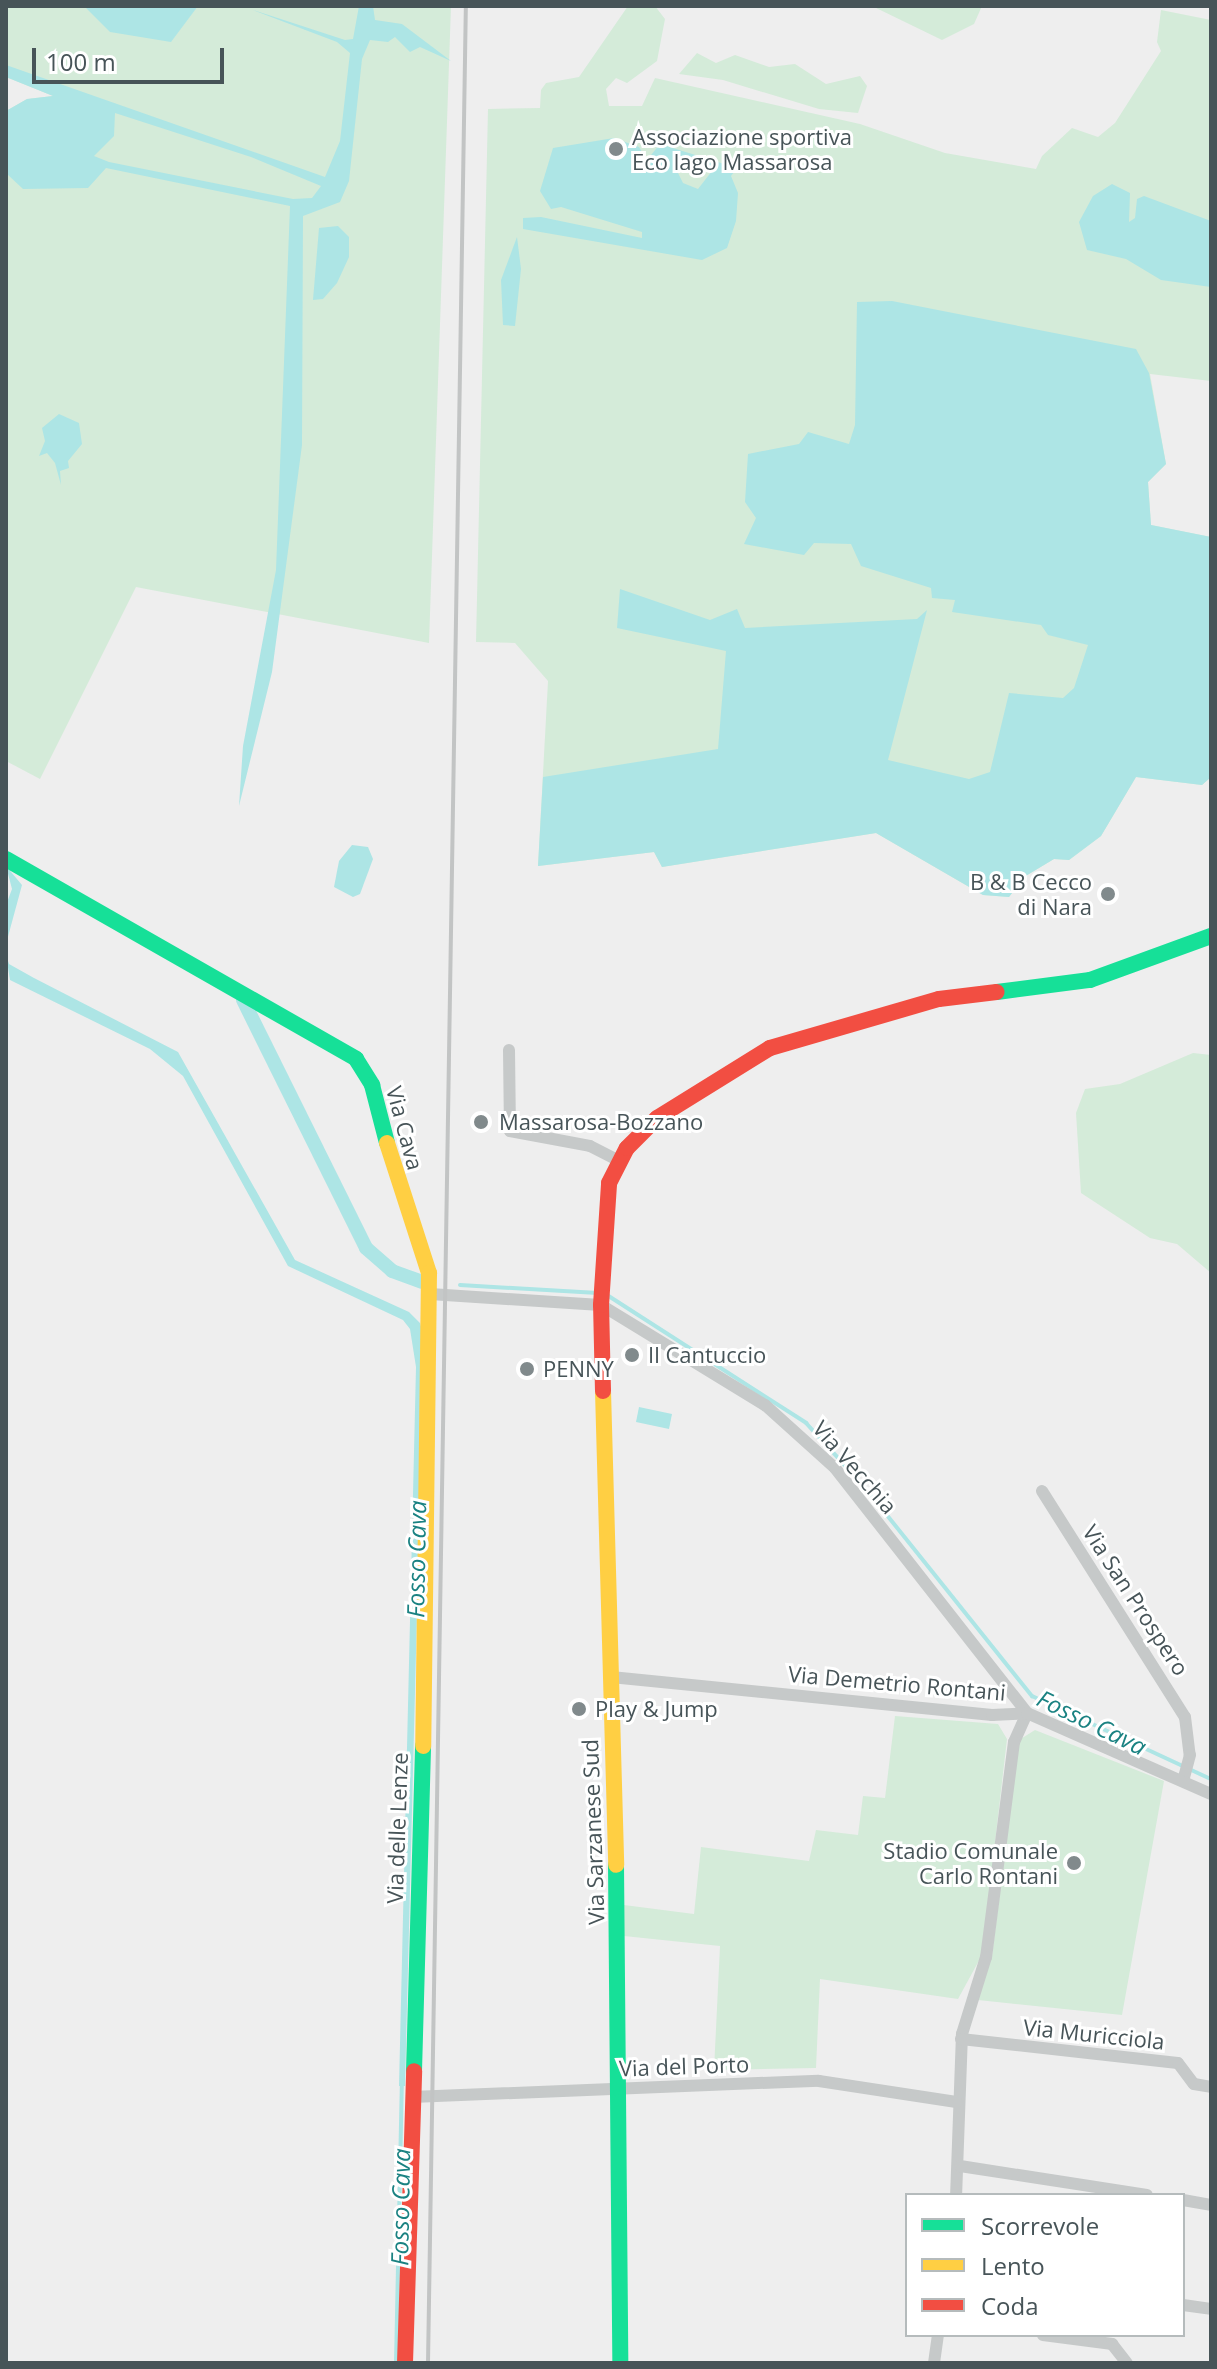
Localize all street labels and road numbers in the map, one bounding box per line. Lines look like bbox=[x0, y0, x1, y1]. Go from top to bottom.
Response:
street label: Via Cava bbox=[381, 1083, 429, 1173]
street label: Via Vecchia bbox=[808, 1415, 902, 1519]
street label: Via San Prospero bbox=[1078, 1520, 1194, 1680]
street label: Via Demetrio Rontani bbox=[787, 1660, 1007, 1706]
street label: Via Sarzanese Sud bbox=[577, 1739, 609, 1925]
street label: Via delle Lenze bbox=[381, 1752, 413, 1904]
street label: Via Muricciola bbox=[1022, 2013, 1166, 2055]
street label: Via del Porto bbox=[618, 2051, 750, 2081]

